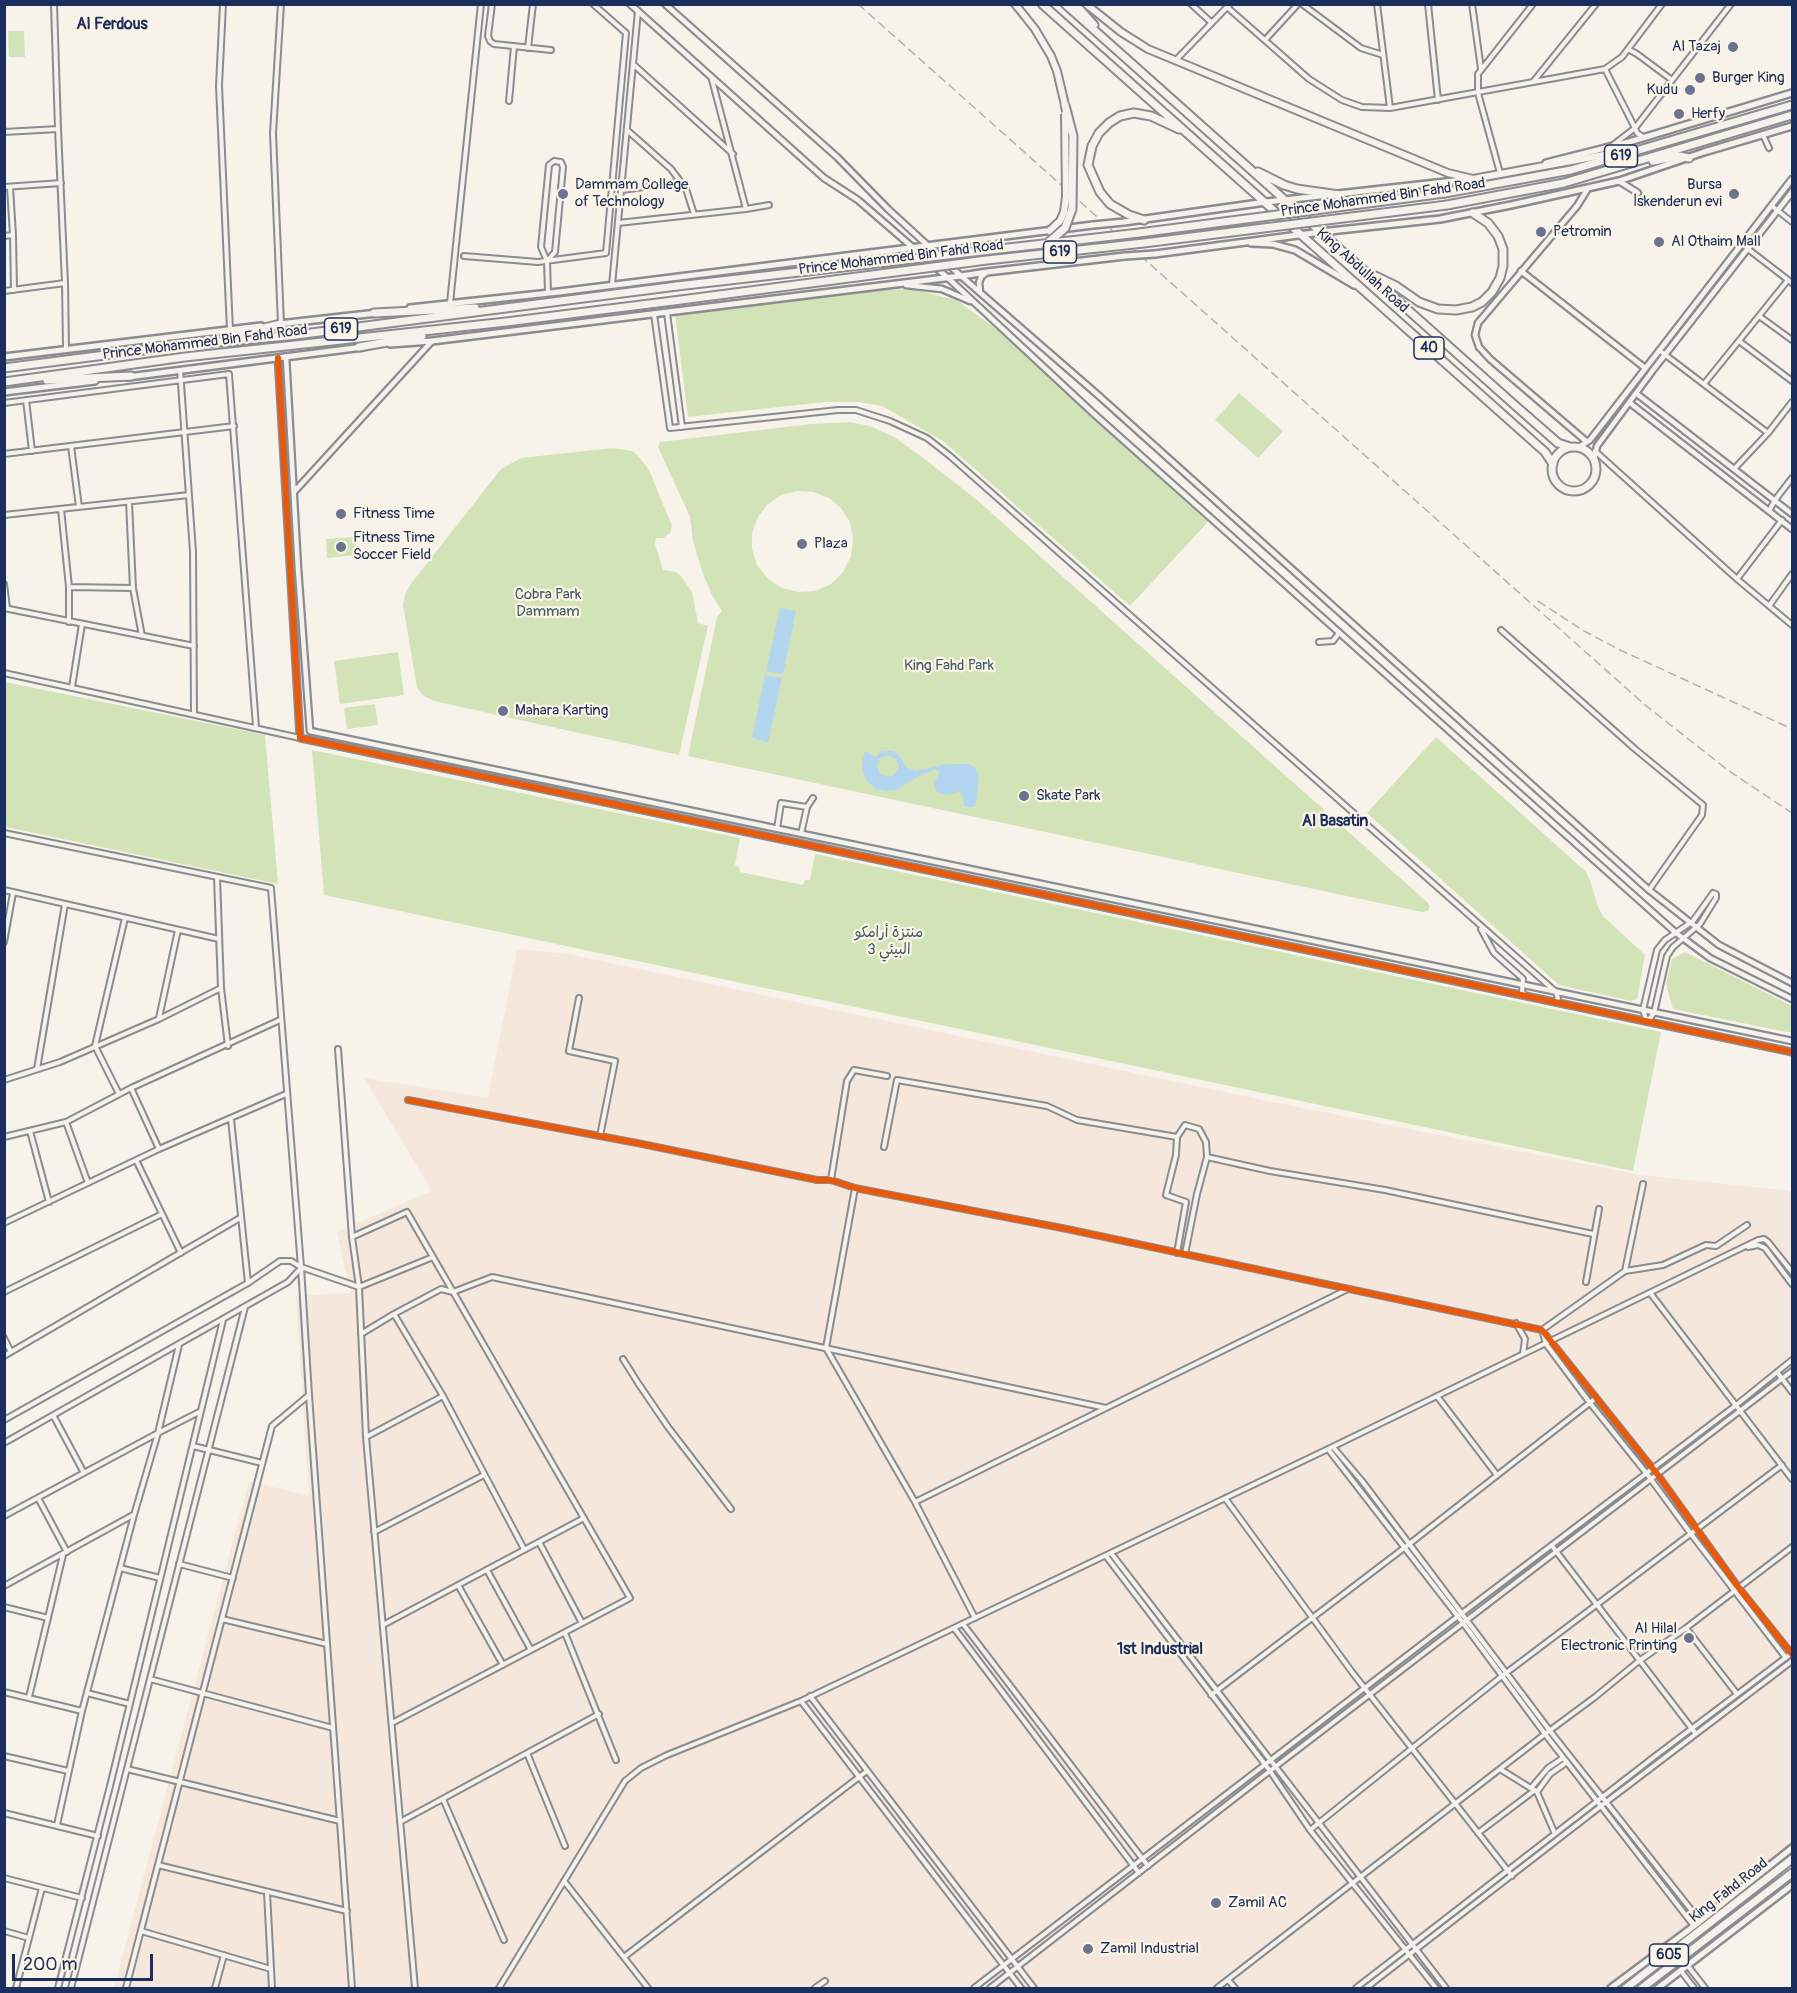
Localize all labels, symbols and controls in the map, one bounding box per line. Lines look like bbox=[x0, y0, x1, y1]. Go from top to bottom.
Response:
district label: Al Ferdous bbox=[76, 15, 148, 35]
place label: Al Tazaj bbox=[1672, 38, 1721, 56]
marker: Al Tazaj bbox=[1726, 40, 1740, 54]
place label: Burger King bbox=[1712, 69, 1785, 87]
marker: Burger King bbox=[1693, 71, 1707, 85]
place label: Kudu bbox=[1647, 81, 1678, 99]
marker: Kudu bbox=[1683, 83, 1697, 97]
place label: Herfy bbox=[1691, 105, 1725, 123]
marker: Herfy bbox=[1672, 107, 1686, 121]
road number: 619 bbox=[1604, 145, 1638, 167]
street label: Prince Mohammed Bin Fahd Road bbox=[1279, 175, 1487, 221]
place label: Dammam College of Technology bbox=[575, 176, 688, 211]
place label: Bursa İskenderun evi bbox=[1633, 176, 1722, 211]
marker: Dammam College of Technology bbox=[556, 187, 570, 201]
marker: Bursa İskenderun evi bbox=[1727, 187, 1741, 201]
place label: Petromin bbox=[1553, 223, 1612, 241]
street label: King Abdullah Road bbox=[1312, 225, 1412, 317]
marker: Petromin bbox=[1534, 225, 1548, 239]
place label: Al Othaim Mall bbox=[1671, 233, 1761, 251]
marker: Al Othaim Mall bbox=[1652, 235, 1666, 249]
street label: Prince Mohammed Bin Fahd Road bbox=[797, 236, 1005, 280]
road number: 619 bbox=[1044, 241, 1076, 263]
road number: 619 bbox=[324, 318, 358, 340]
street label: Prince Mohammed Bin Fahd Road bbox=[101, 321, 309, 365]
road number: 40 bbox=[1414, 337, 1444, 359]
place label: Fitness Time bbox=[353, 505, 435, 523]
marker: Fitness Time bbox=[334, 507, 348, 521]
place label: Fitness Time Soccer Field bbox=[353, 529, 435, 564]
place label: Plaza bbox=[814, 535, 848, 553]
marker: Plaza bbox=[795, 537, 809, 551]
marker: Fitness Time Soccer Field bbox=[334, 540, 348, 554]
park label: Cobra Park Dammam bbox=[515, 586, 581, 621]
park label: King Fahd Park bbox=[904, 657, 994, 675]
place label: Mahara Karting bbox=[515, 702, 608, 720]
marker: Mahara Karting bbox=[496, 704, 510, 718]
place label: Skate Park bbox=[1036, 787, 1100, 805]
marker: Skate Park bbox=[1017, 789, 1031, 803]
district label: Al Basatin bbox=[1302, 812, 1368, 832]
park label: منتزة أرامكو البيئي 3 bbox=[855, 924, 923, 959]
place label: Al Hilal Electronic Printing bbox=[1561, 1620, 1677, 1655]
marker: Al Hilal Electronic Printing bbox=[1682, 1631, 1696, 1645]
district label: 1st Industrial bbox=[1117, 1640, 1203, 1660]
street label: King Fahd Road bbox=[1686, 1855, 1772, 1927]
place label: Zamil AC bbox=[1228, 1894, 1287, 1912]
marker: Zamil AC bbox=[1209, 1896, 1223, 1910]
place label: Zamil Industrial bbox=[1100, 1940, 1199, 1958]
scale bar bbox=[15, 1942, 156, 1980]
marker: Zamil Industrial bbox=[1081, 1942, 1095, 1956]
road number: 605 bbox=[1650, 1944, 1688, 1966]
text: 200 m bbox=[23, 1953, 78, 1976]

